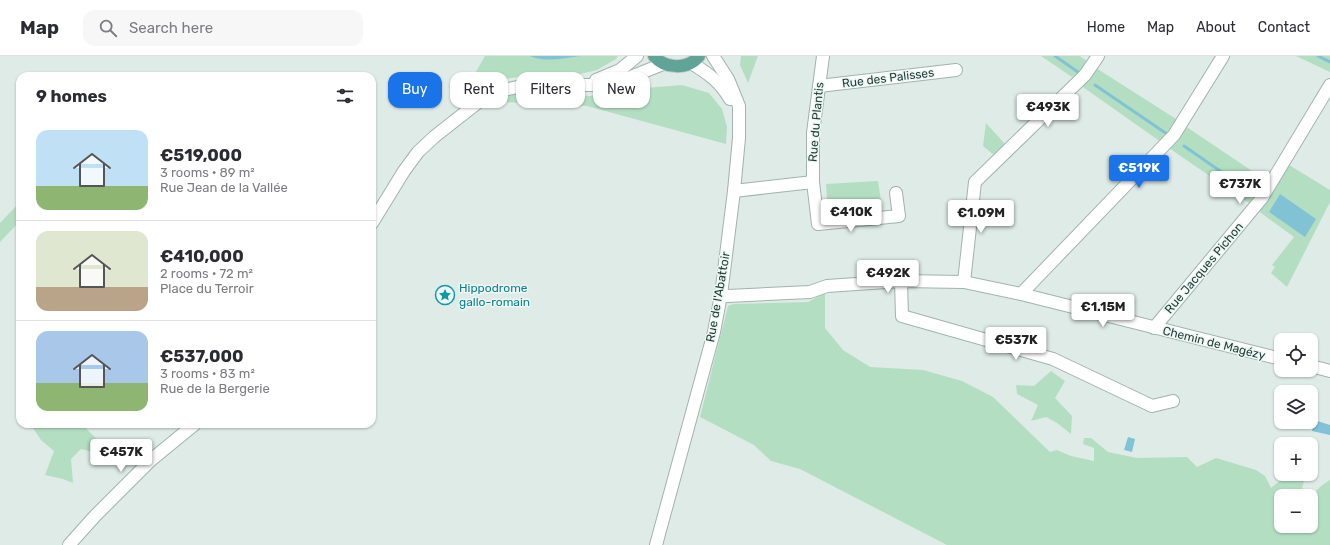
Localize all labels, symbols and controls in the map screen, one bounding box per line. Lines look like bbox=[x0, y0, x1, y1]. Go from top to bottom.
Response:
search box bbox=[83, 10, 363, 46]
text: Map bbox=[20, 16, 59, 39]
icon: search bbox=[97, 17, 119, 39]
text: Search here bbox=[129, 19, 213, 37]
text: Home bbox=[1087, 19, 1125, 36]
text: Map bbox=[1147, 19, 1174, 36]
text: About bbox=[1196, 19, 1236, 36]
text: Contact bbox=[1258, 19, 1310, 36]
street label: Rue des Palisses bbox=[841, 65, 935, 91]
chip: Buy bbox=[388, 72, 442, 108]
chip: Rent bbox=[450, 72, 508, 108]
chip: Filters bbox=[516, 72, 585, 108]
chip: New bbox=[593, 72, 650, 108]
street label: Rue du Plantis bbox=[806, 81, 826, 163]
icon: filters bbox=[334, 85, 356, 107]
text: 9 homes bbox=[36, 86, 107, 106]
pin: €493K bbox=[1020, 94, 1076, 128]
text: €493K bbox=[1026, 99, 1070, 114]
text: €519,000 bbox=[160, 145, 242, 165]
icon: home bbox=[68, 146, 116, 194]
pin: €519K bbox=[1111, 155, 1167, 189]
text: €519K bbox=[1118, 160, 1160, 175]
text: 3 rooms · 89 m² bbox=[160, 165, 255, 180]
pin: €737K bbox=[1212, 171, 1268, 205]
text: €737K bbox=[1219, 176, 1261, 191]
text: Rue Jean de la Vallée bbox=[160, 180, 288, 195]
pin: €410K bbox=[823, 199, 879, 233]
pin: €1.09M bbox=[948, 200, 1014, 234]
text: €410K bbox=[830, 204, 872, 219]
text: €1.09M bbox=[957, 205, 1005, 220]
street label: Rue Jacques Pichon bbox=[1162, 220, 1246, 316]
text: €410,000 bbox=[160, 246, 244, 266]
icon: home bbox=[68, 247, 116, 295]
street label: Rue de l'Abattoir bbox=[703, 250, 733, 343]
pin: €492K bbox=[860, 260, 916, 294]
text: €492K bbox=[866, 265, 910, 280]
text: 2 rooms · 72 m² bbox=[160, 266, 253, 281]
text: Place du Terroir bbox=[160, 281, 254, 296]
place label: Hippodrome gallo-romain bbox=[459, 281, 530, 309]
place icon: Hippodrome gallo-romain bbox=[434, 284, 456, 306]
pin: €1.15M bbox=[1070, 294, 1136, 328]
text: €1.15M bbox=[1080, 299, 1126, 314]
street label: Chemin de Magézy bbox=[1161, 323, 1267, 363]
pin: €537K bbox=[988, 327, 1044, 361]
text: €537K bbox=[994, 332, 1038, 347]
map controls bbox=[1274, 333, 1318, 533]
button: locate bbox=[1274, 333, 1318, 377]
text: €537,000 bbox=[160, 346, 244, 366]
icon: home bbox=[68, 347, 116, 395]
text: 3 rooms · 83 m² bbox=[160, 366, 255, 381]
text: Rue de la Bergerie bbox=[160, 381, 270, 396]
button: layers bbox=[1274, 385, 1318, 429]
button: + bbox=[1274, 437, 1318, 481]
pin: €457K bbox=[93, 439, 149, 473]
text: €457K bbox=[99, 444, 143, 459]
button: − bbox=[1274, 489, 1318, 533]

